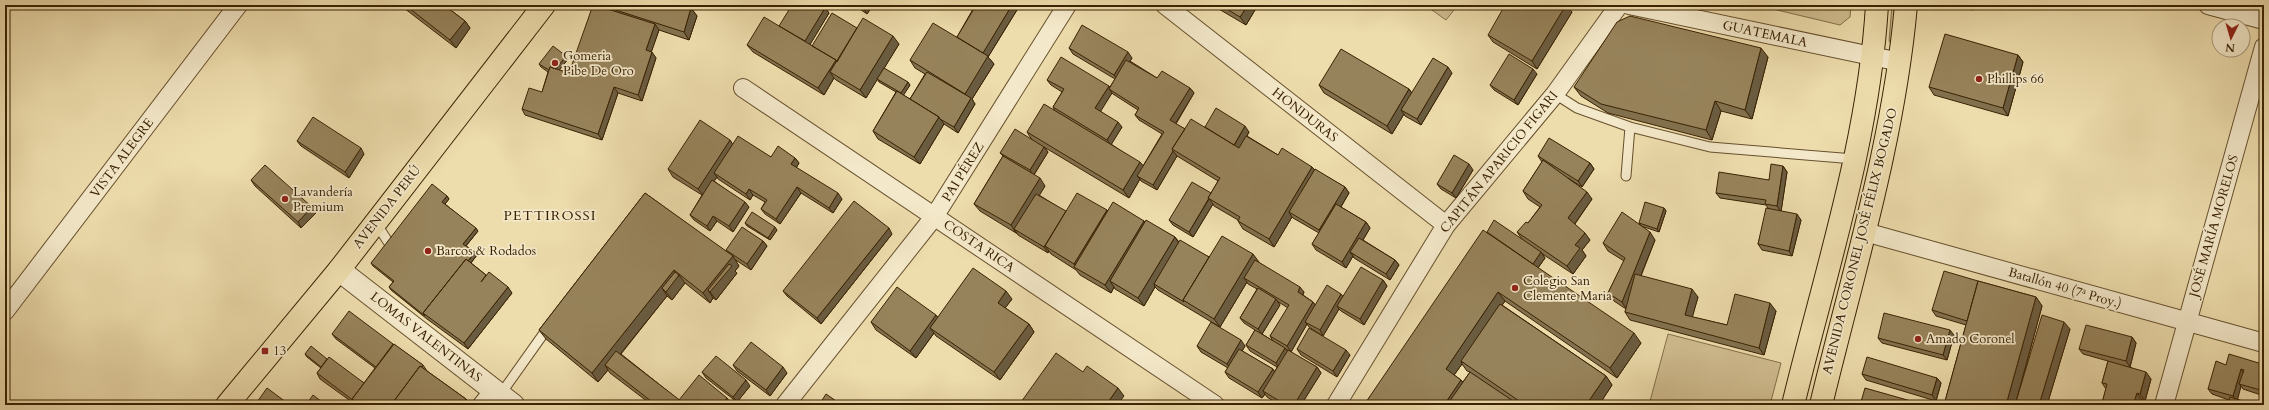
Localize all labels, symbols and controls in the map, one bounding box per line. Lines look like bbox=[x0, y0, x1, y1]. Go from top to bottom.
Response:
street label: GUATEMALA bbox=[1721, 16, 1810, 52]
north arrow bbox=[2211, 18, 2251, 58]
text: N bbox=[2224, 40, 2236, 55]
place label: Gomeria Pibe De Oro bbox=[563, 47, 634, 80]
marker: Gomeria Pibe De Oro bbox=[550, 58, 560, 68]
place label: Phillips 66 bbox=[1987, 70, 2044, 88]
marker: Phillips 66 bbox=[1974, 74, 1984, 84]
street label: HONDURAS bbox=[1268, 84, 1342, 146]
street label: CAPITÁN APARICIO FIGARI bbox=[1436, 87, 1562, 237]
street label: AVENIDA CORONEL JOSÉ FÉLIX BOGADO bbox=[1818, 106, 1902, 376]
street label: VISTA ALEGRE bbox=[86, 115, 158, 201]
street label: PAI PÉREZ bbox=[938, 139, 988, 205]
street label: JOSÉ MARÍA MORELOS bbox=[2184, 153, 2243, 301]
street label: AVENIDA PERÚ bbox=[349, 161, 425, 252]
place label: Lavandería Premium bbox=[293, 183, 353, 216]
marker: Lavandería Premium bbox=[280, 194, 290, 204]
district label: PETTIROSSI bbox=[504, 206, 596, 225]
street label: COSTA RICA bbox=[940, 215, 1019, 277]
place label: Barcos & Rodados bbox=[436, 242, 536, 260]
marker: Barcos & Rodados bbox=[423, 246, 433, 256]
street label: Batallón 40 (7ª Proy.) bbox=[2006, 263, 2124, 313]
place label: Colegio San Clemente Maria bbox=[1523, 272, 1612, 305]
marker: Colegio San Clemente Maria bbox=[1510, 283, 1520, 293]
street label: LOMAS VALENTINAS bbox=[366, 288, 486, 386]
place label: Amado Coronel bbox=[1926, 330, 2015, 348]
marker: Amado Coronel bbox=[1913, 334, 1923, 344]
place label: 13 bbox=[273, 342, 286, 360]
marker: 13 bbox=[260, 346, 270, 356]

